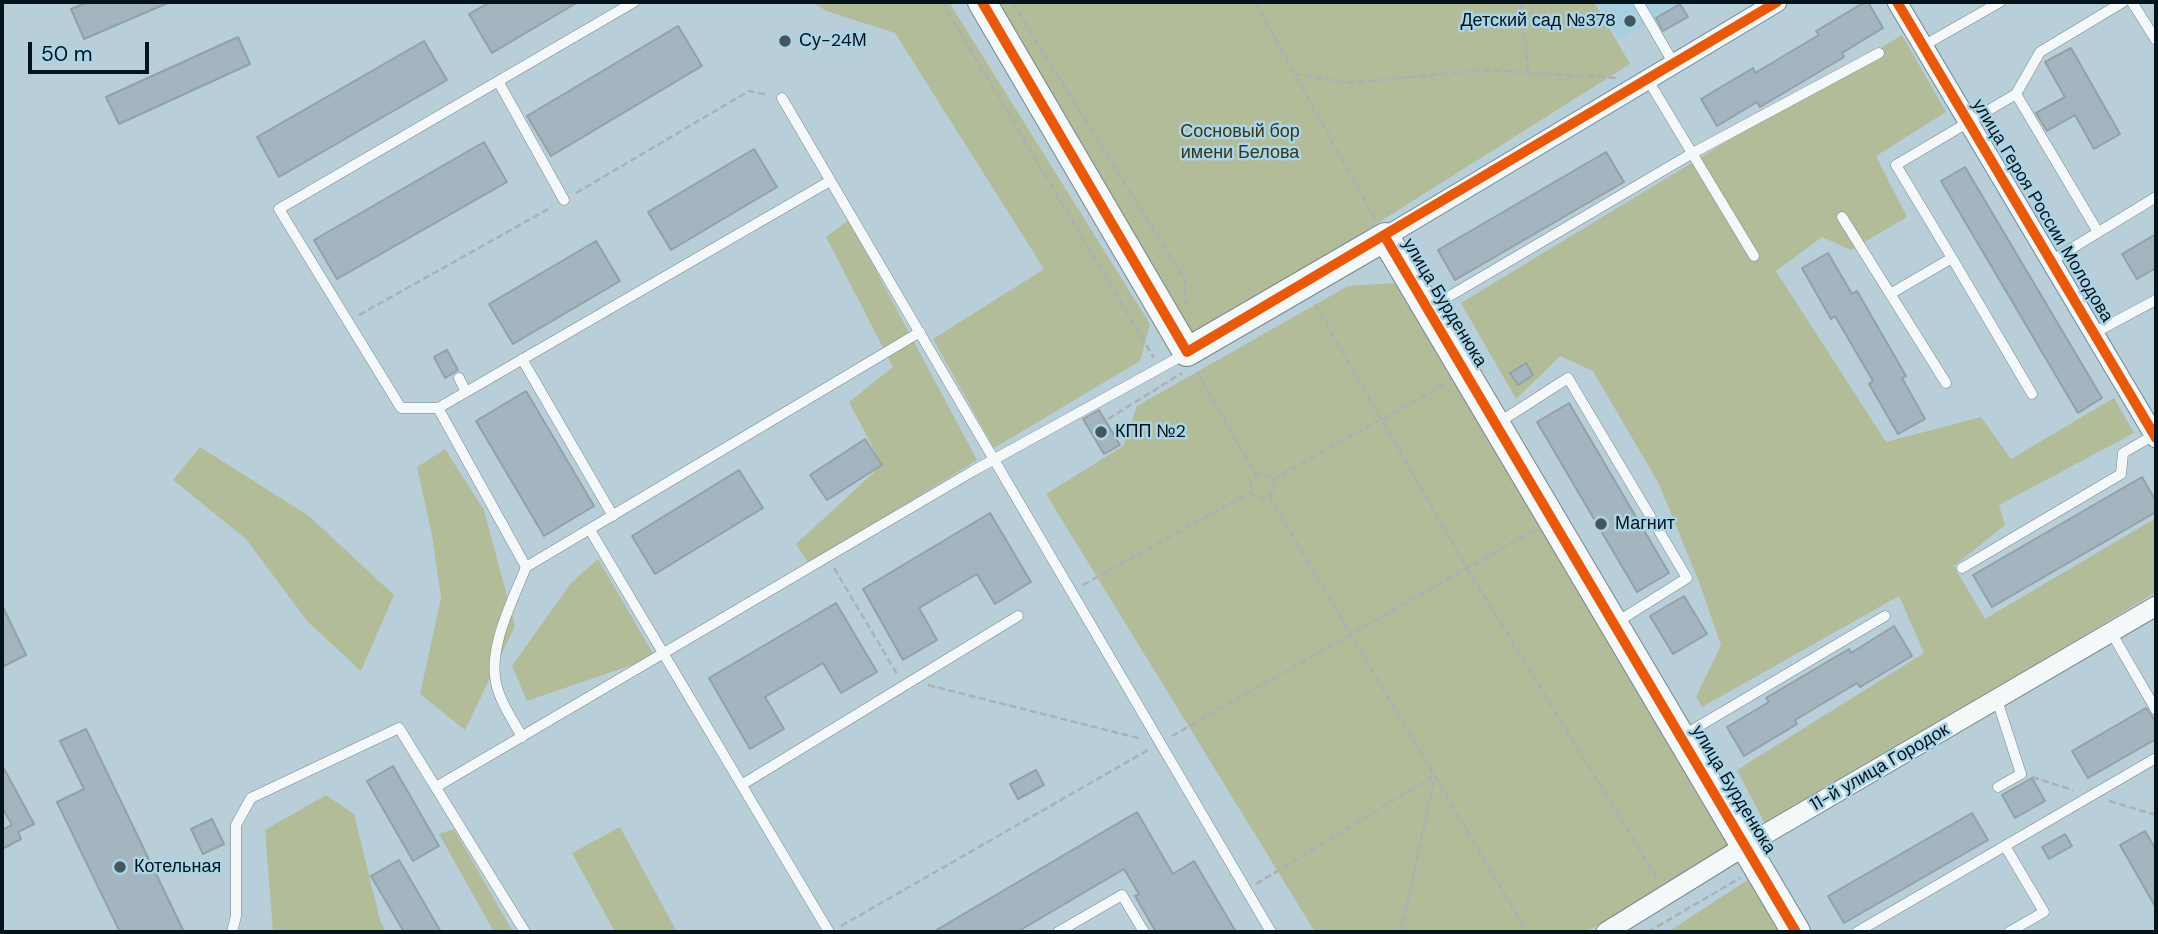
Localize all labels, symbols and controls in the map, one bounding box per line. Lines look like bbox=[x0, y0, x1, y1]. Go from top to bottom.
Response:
place label: Детский сад №378 bbox=[1460, 10, 1616, 32]
marker: Детский сад №378 bbox=[1622, 13, 1638, 29]
scale bar bbox=[32, 28, 152, 72]
place label: Су-24М bbox=[799, 30, 867, 52]
marker: Су-24М bbox=[777, 33, 793, 49]
text: 50 m bbox=[41, 40, 92, 68]
street label: улица Героя России Молодова bbox=[1967, 95, 2117, 327]
park label: Сосновый бор имени Белова bbox=[1180, 121, 1300, 164]
street label: улица Бурденюка bbox=[1397, 235, 1491, 371]
place label: КПП №2 bbox=[1115, 421, 1186, 443]
marker: КПП №2 bbox=[1093, 424, 1109, 440]
place label: Магнит bbox=[1615, 513, 1675, 535]
marker: Магнит bbox=[1593, 516, 1609, 532]
street label: 11-й улица Городок bbox=[1807, 719, 1953, 817]
street label: улица Бурденюка bbox=[1686, 722, 1780, 858]
place label: Котельная bbox=[134, 856, 221, 878]
marker: Котельная bbox=[112, 859, 128, 875]

